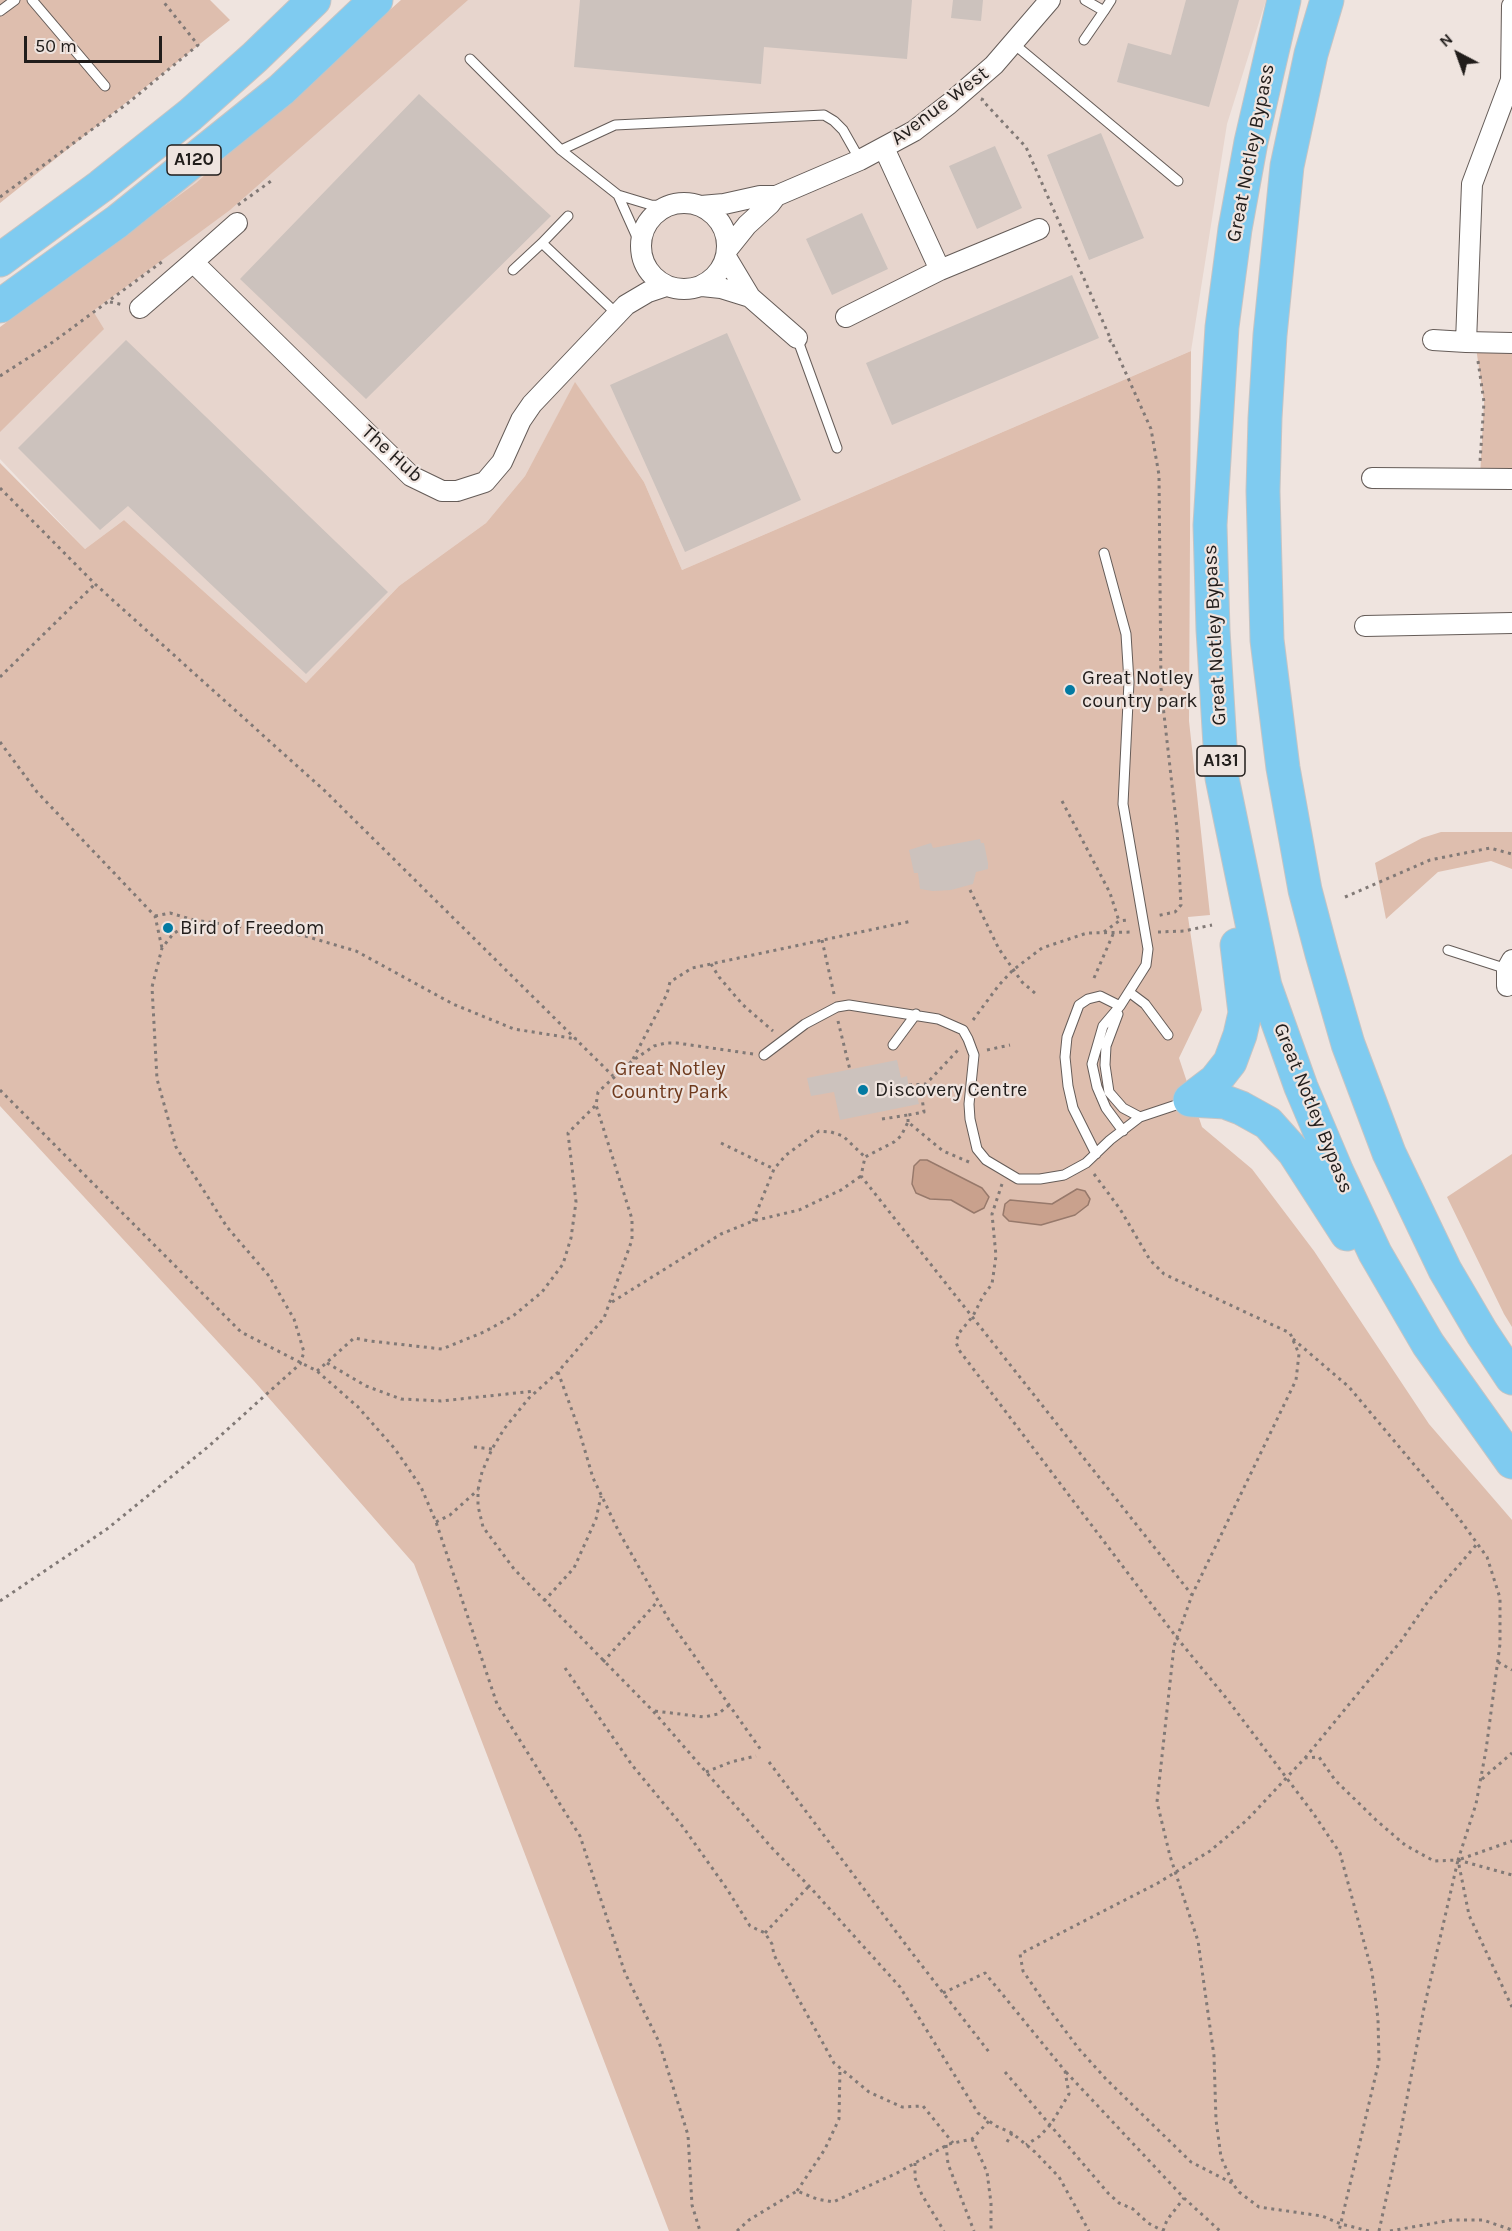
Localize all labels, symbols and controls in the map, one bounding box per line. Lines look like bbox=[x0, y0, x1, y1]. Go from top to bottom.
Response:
scale bar bbox=[27, 24, 165, 62]
north arrow bbox=[1428, 24, 1488, 84]
text: N bbox=[1435, 29, 1456, 51]
text: 50 m bbox=[35, 35, 77, 57]
street label: Avenue West bbox=[886, 61, 994, 151]
street label: Great Notley Bypass bbox=[1222, 62, 1280, 244]
road number: A120 bbox=[167, 145, 221, 175]
street label: The Hub bbox=[356, 420, 428, 488]
street label: Great Notley Bypass bbox=[1198, 544, 1232, 726]
place label: Great Notley country park bbox=[1082, 666, 1197, 713]
marker: Great Notley country park bbox=[1063, 683, 1077, 697]
road number: A131 bbox=[1197, 746, 1245, 776]
place label: Bird of Freedom bbox=[180, 916, 324, 940]
marker: Bird of Freedom bbox=[161, 921, 175, 935]
street label: Great Notley Bypass bbox=[1268, 1020, 1358, 1196]
park label: Great Notley Country Park bbox=[612, 1057, 728, 1104]
place label: Discovery Centre bbox=[875, 1078, 1027, 1102]
marker: Discovery Centre bbox=[856, 1083, 870, 1097]

